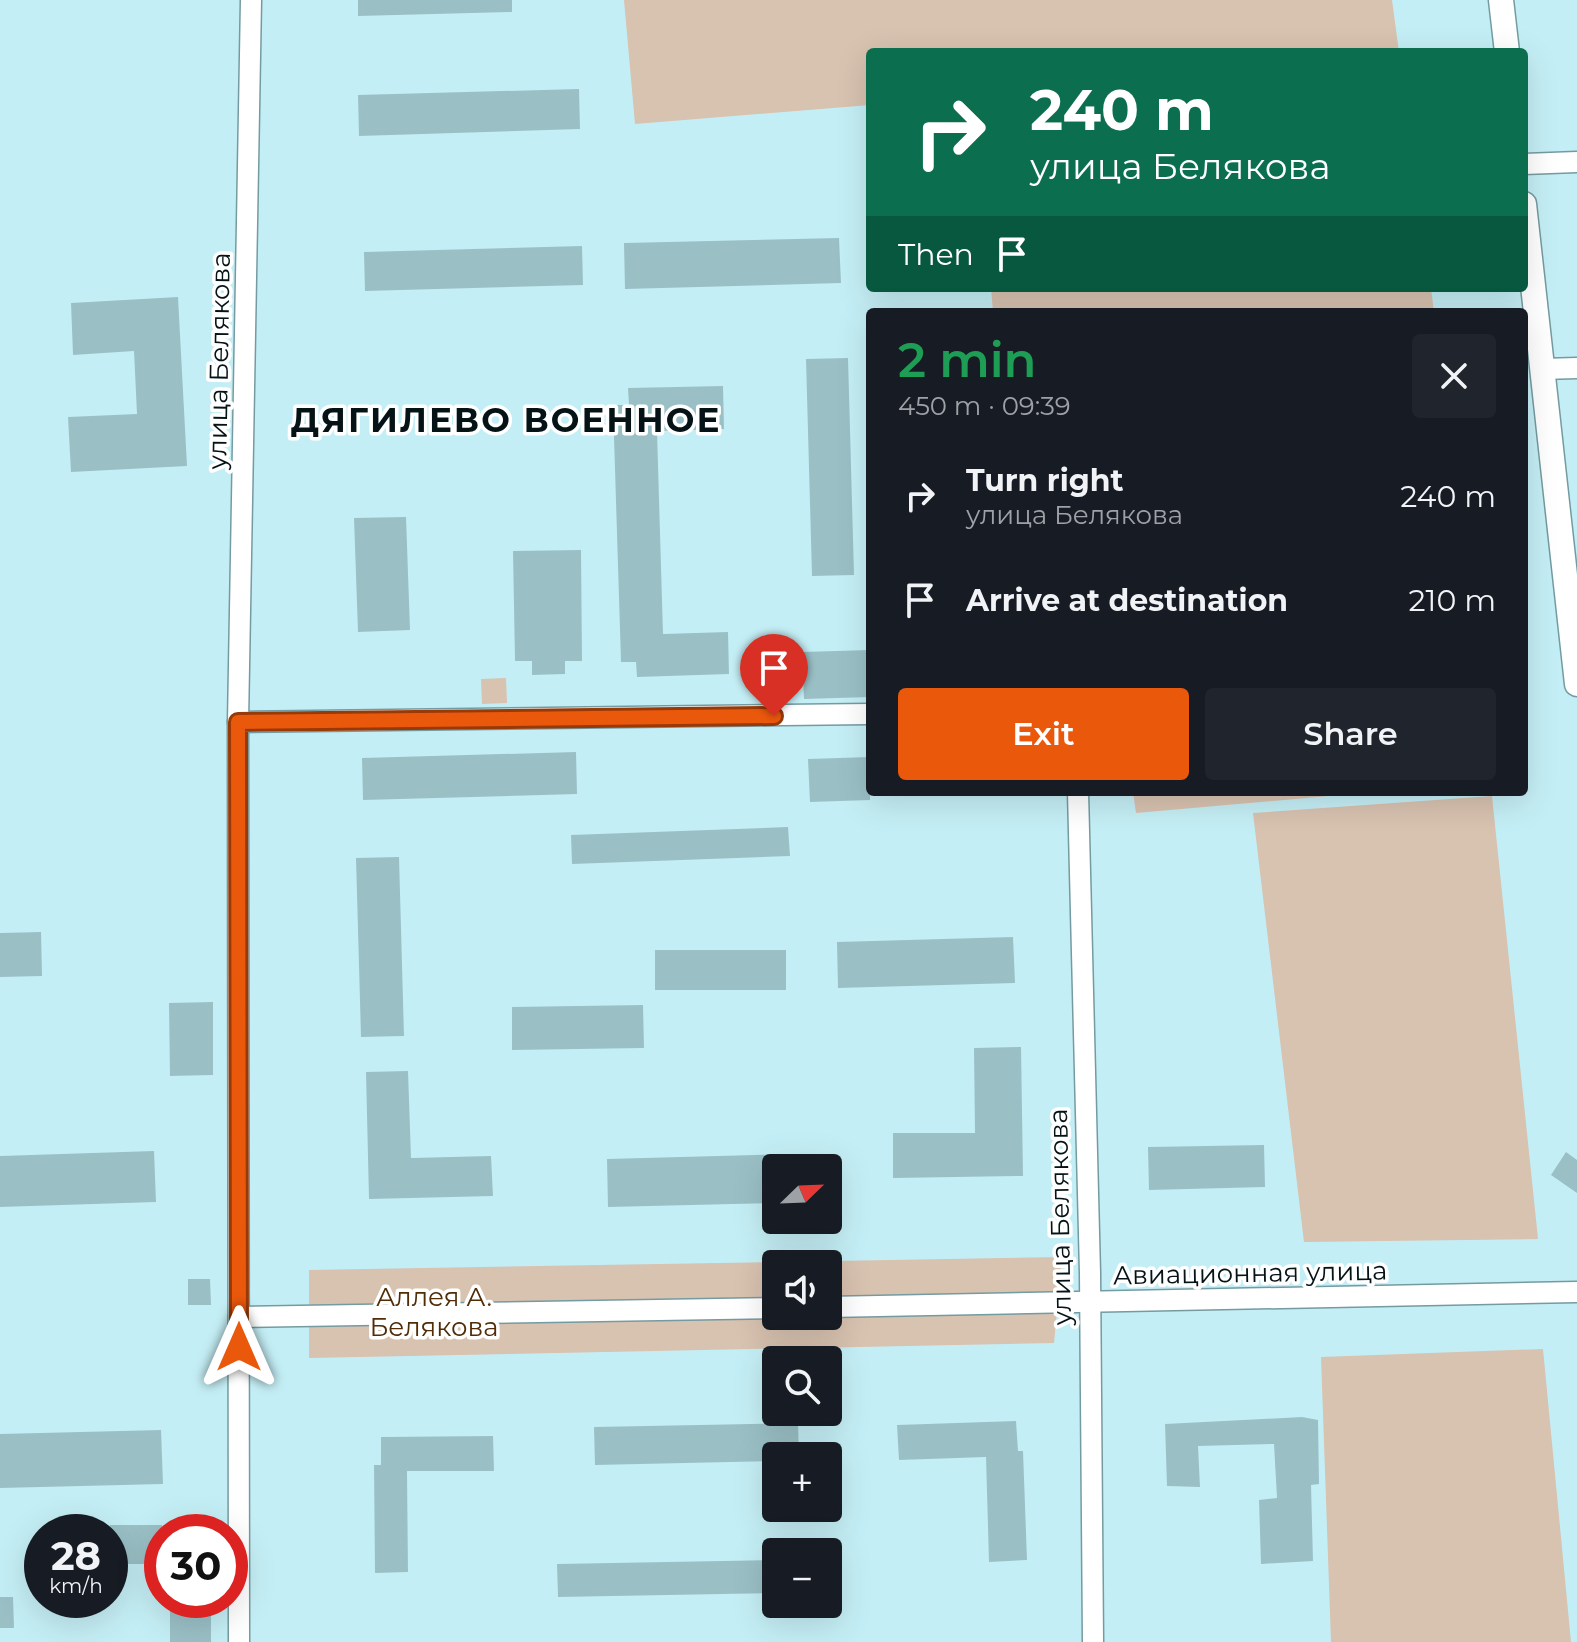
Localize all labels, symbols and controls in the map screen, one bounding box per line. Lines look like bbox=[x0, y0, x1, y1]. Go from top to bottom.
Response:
text: 240 m bbox=[1030, 76, 1214, 144]
icon: right bbox=[898, 80, 1002, 184]
text: улица Белякова bbox=[1030, 144, 1330, 188]
icon: arrive bbox=[990, 232, 1034, 276]
text: Then bbox=[898, 236, 974, 273]
street label: улица Белякова bbox=[201, 252, 237, 471]
text: 2 min bbox=[898, 331, 1036, 389]
button: close bbox=[1412, 334, 1496, 418]
text: 450 m · 09:39 bbox=[898, 390, 1071, 422]
district label: ДЯГИЛЕВО ВОЕННОЕ bbox=[291, 399, 721, 441]
text: Turn right bbox=[966, 462, 1123, 499]
icon: right bbox=[898, 474, 942, 518]
text: 240 m bbox=[1400, 478, 1496, 515]
text: улица Белякова bbox=[966, 499, 1183, 531]
icon: arrive bbox=[898, 578, 942, 622]
text: Arrive at destination bbox=[966, 582, 1288, 619]
text: 210 m bbox=[1409, 582, 1496, 619]
pin bbox=[740, 634, 808, 716]
icon: arrive bbox=[752, 646, 796, 690]
button: Exit bbox=[898, 688, 1189, 780]
button: Share bbox=[1205, 688, 1496, 780]
street label: улица Белякова bbox=[1042, 1108, 1078, 1327]
north arrow bbox=[762, 1154, 842, 1234]
map controls bbox=[762, 1154, 842, 1618]
button: sound bbox=[762, 1250, 842, 1330]
street label: Авиационная улица bbox=[1113, 1255, 1387, 1291]
park label: Аллея А. Белякова bbox=[369, 1281, 499, 1343]
position arrow bbox=[197, 1305, 281, 1389]
button: search bbox=[762, 1346, 842, 1426]
button: + bbox=[762, 1442, 842, 1522]
speed limit sign: 30 bbox=[144, 1514, 248, 1618]
text: 28 bbox=[51, 1531, 101, 1580]
button: − bbox=[762, 1538, 842, 1618]
text: km/h bbox=[49, 1574, 103, 1598]

